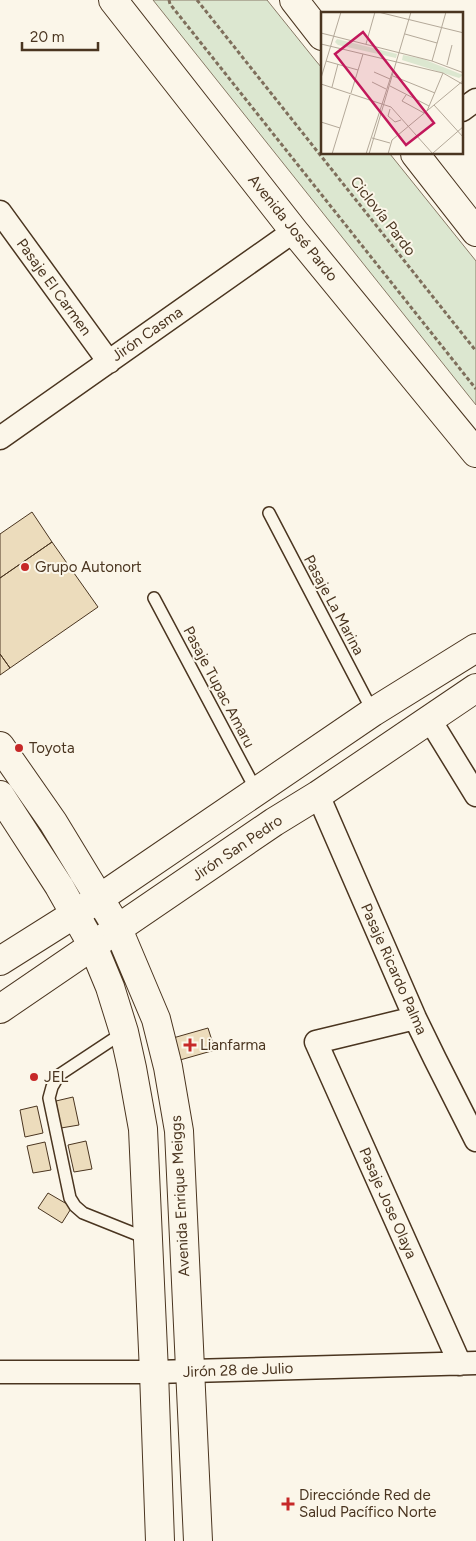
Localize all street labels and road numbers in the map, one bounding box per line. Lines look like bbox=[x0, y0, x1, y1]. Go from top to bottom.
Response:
street label: Avenida José Pardo bbox=[245, 171, 342, 285]
street label: Ciclovía Pardo bbox=[346, 173, 420, 259]
street label: Pasaje El Carmen bbox=[13, 235, 95, 339]
street label: Jirón Casma bbox=[108, 303, 186, 365]
street label: Pasaje La Marina bbox=[300, 552, 368, 658]
street label: Pasaje Tupac Amaru bbox=[179, 623, 259, 751]
street label: Jirón San Pedro bbox=[188, 811, 286, 885]
street label: Pasaje Ricardo Palma bbox=[357, 901, 431, 1037]
street label: Avenida Enrique Meiggs bbox=[167, 1115, 193, 1277]
street label: Pasaje Jose Olaya bbox=[355, 1145, 421, 1261]
street label: Jirón 28 de Julio bbox=[182, 1359, 294, 1381]

